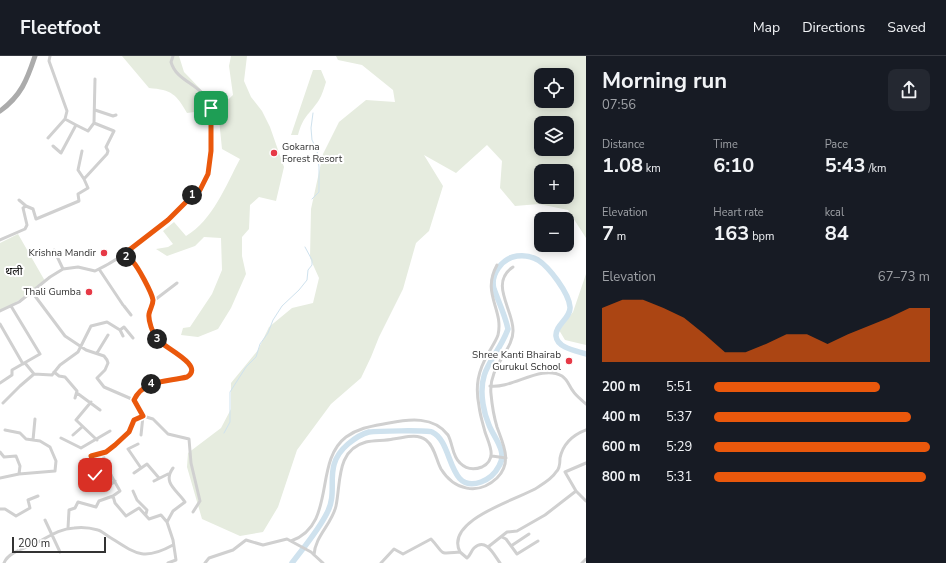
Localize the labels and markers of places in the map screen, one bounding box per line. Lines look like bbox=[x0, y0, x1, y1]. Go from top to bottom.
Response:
pin bbox=[194, 91, 228, 125]
place label: Gokarna Forest Resort bbox=[282, 140, 343, 166]
marker: Gokarna Forest Resort bbox=[269, 148, 279, 158]
pin: 1 bbox=[182, 185, 202, 205]
place label: Krishna Mandir bbox=[29, 246, 96, 260]
pin: 2 bbox=[116, 247, 136, 267]
marker: Krishna Mandir bbox=[99, 248, 109, 258]
place label: Thali Gumba bbox=[24, 285, 81, 299]
marker: Thali Gumba bbox=[84, 287, 94, 297]
pin: 3 bbox=[147, 329, 167, 349]
place label: Shree Kanti Bhairab Gurukul School bbox=[472, 348, 561, 374]
marker: Shree Kanti Bhairab Gurukul School bbox=[564, 356, 574, 366]
pin: 4 bbox=[141, 374, 161, 394]
pin bbox=[78, 458, 112, 492]

